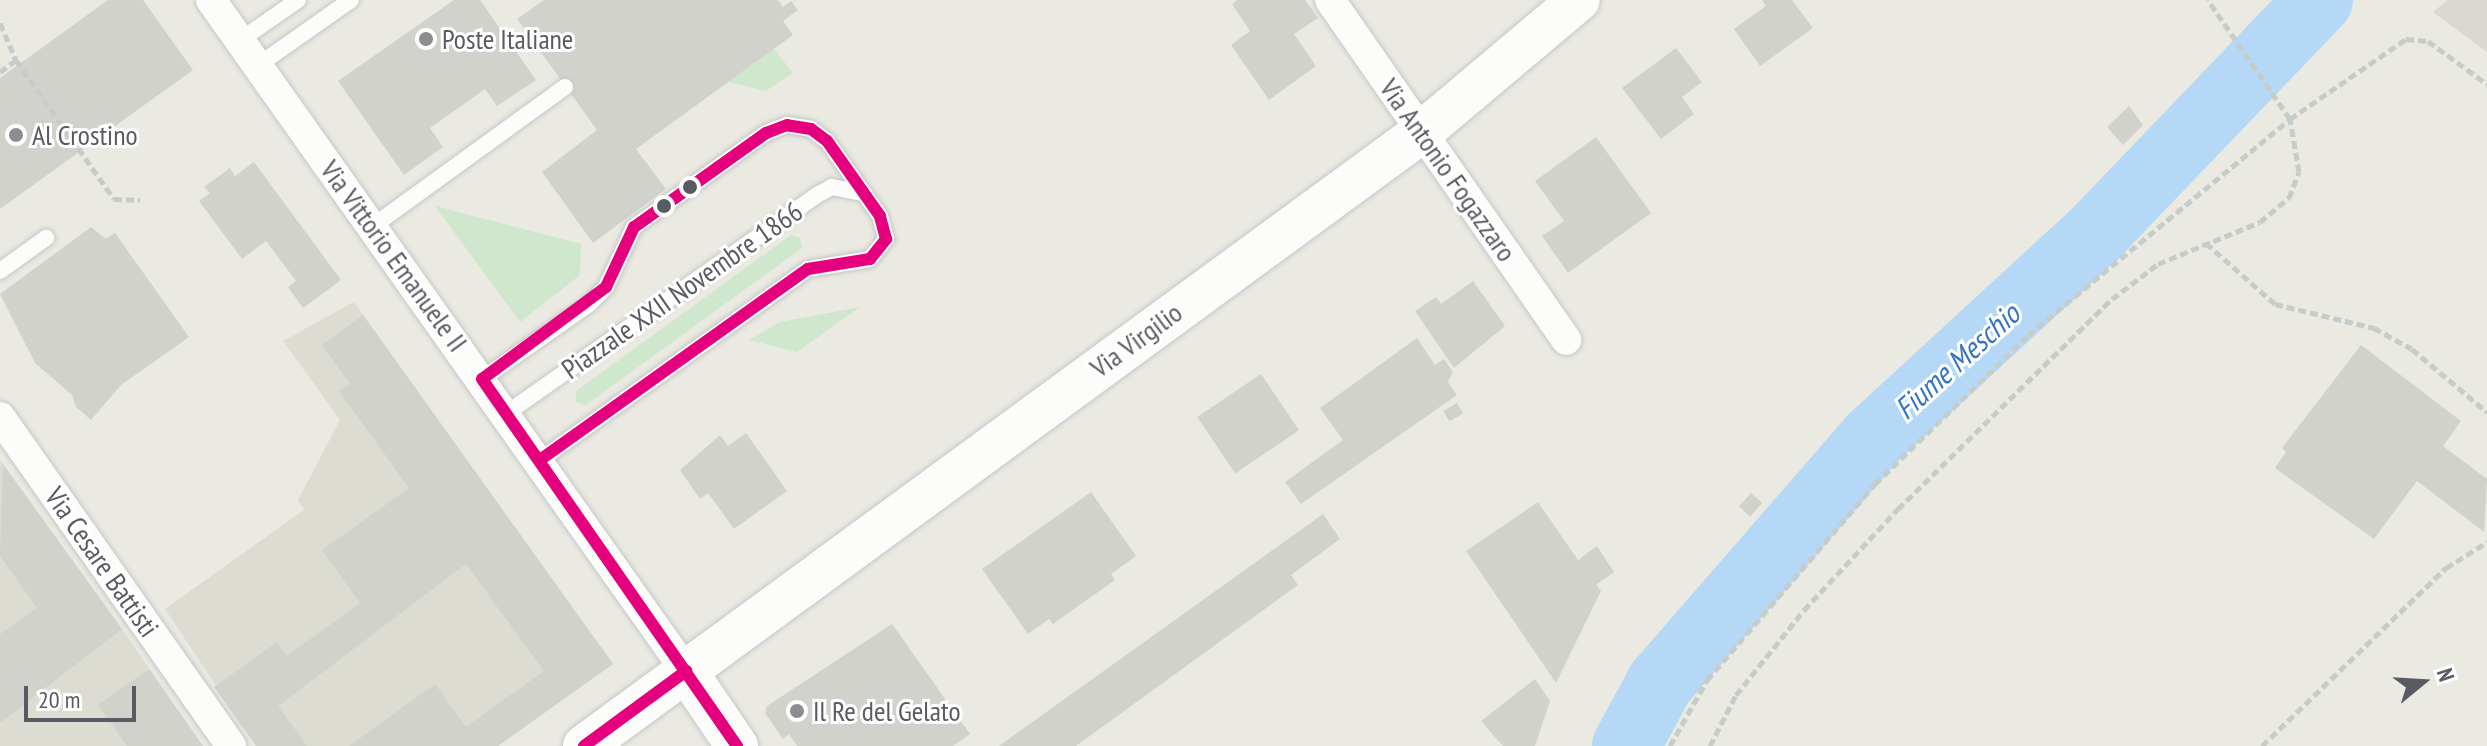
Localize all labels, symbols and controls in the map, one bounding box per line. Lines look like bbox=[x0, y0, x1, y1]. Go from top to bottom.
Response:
place label: Poste Italiane bbox=[442, 22, 573, 56]
marker: Poste Italiane bbox=[417, 30, 435, 48]
street label: Via Antonio Fogazzaro bbox=[1372, 72, 1524, 268]
place label: Al Crostino bbox=[32, 118, 138, 152]
marker: Al Crostino bbox=[7, 126, 25, 144]
street label: Via Vittorio Emanuele II bbox=[313, 154, 475, 358]
unlabelled marker bbox=[682, 179, 698, 195]
street label: Piazzale XXII Novembre 1866 bbox=[555, 194, 809, 386]
unlabelled marker bbox=[656, 198, 672, 214]
street label: Via Virgilio bbox=[1083, 295, 1189, 385]
water label: Fiume Meschio bbox=[1887, 296, 2027, 426]
street label: Via Cesare Battisti bbox=[38, 481, 166, 643]
north arrow bbox=[2383, 642, 2463, 722]
text: N bbox=[2431, 665, 2461, 685]
scale bar bbox=[28, 670, 140, 720]
text: 20 m bbox=[38, 684, 80, 715]
place label: Il Re del Gelato bbox=[813, 694, 961, 728]
marker: Il Re del Gelato bbox=[788, 702, 806, 720]

